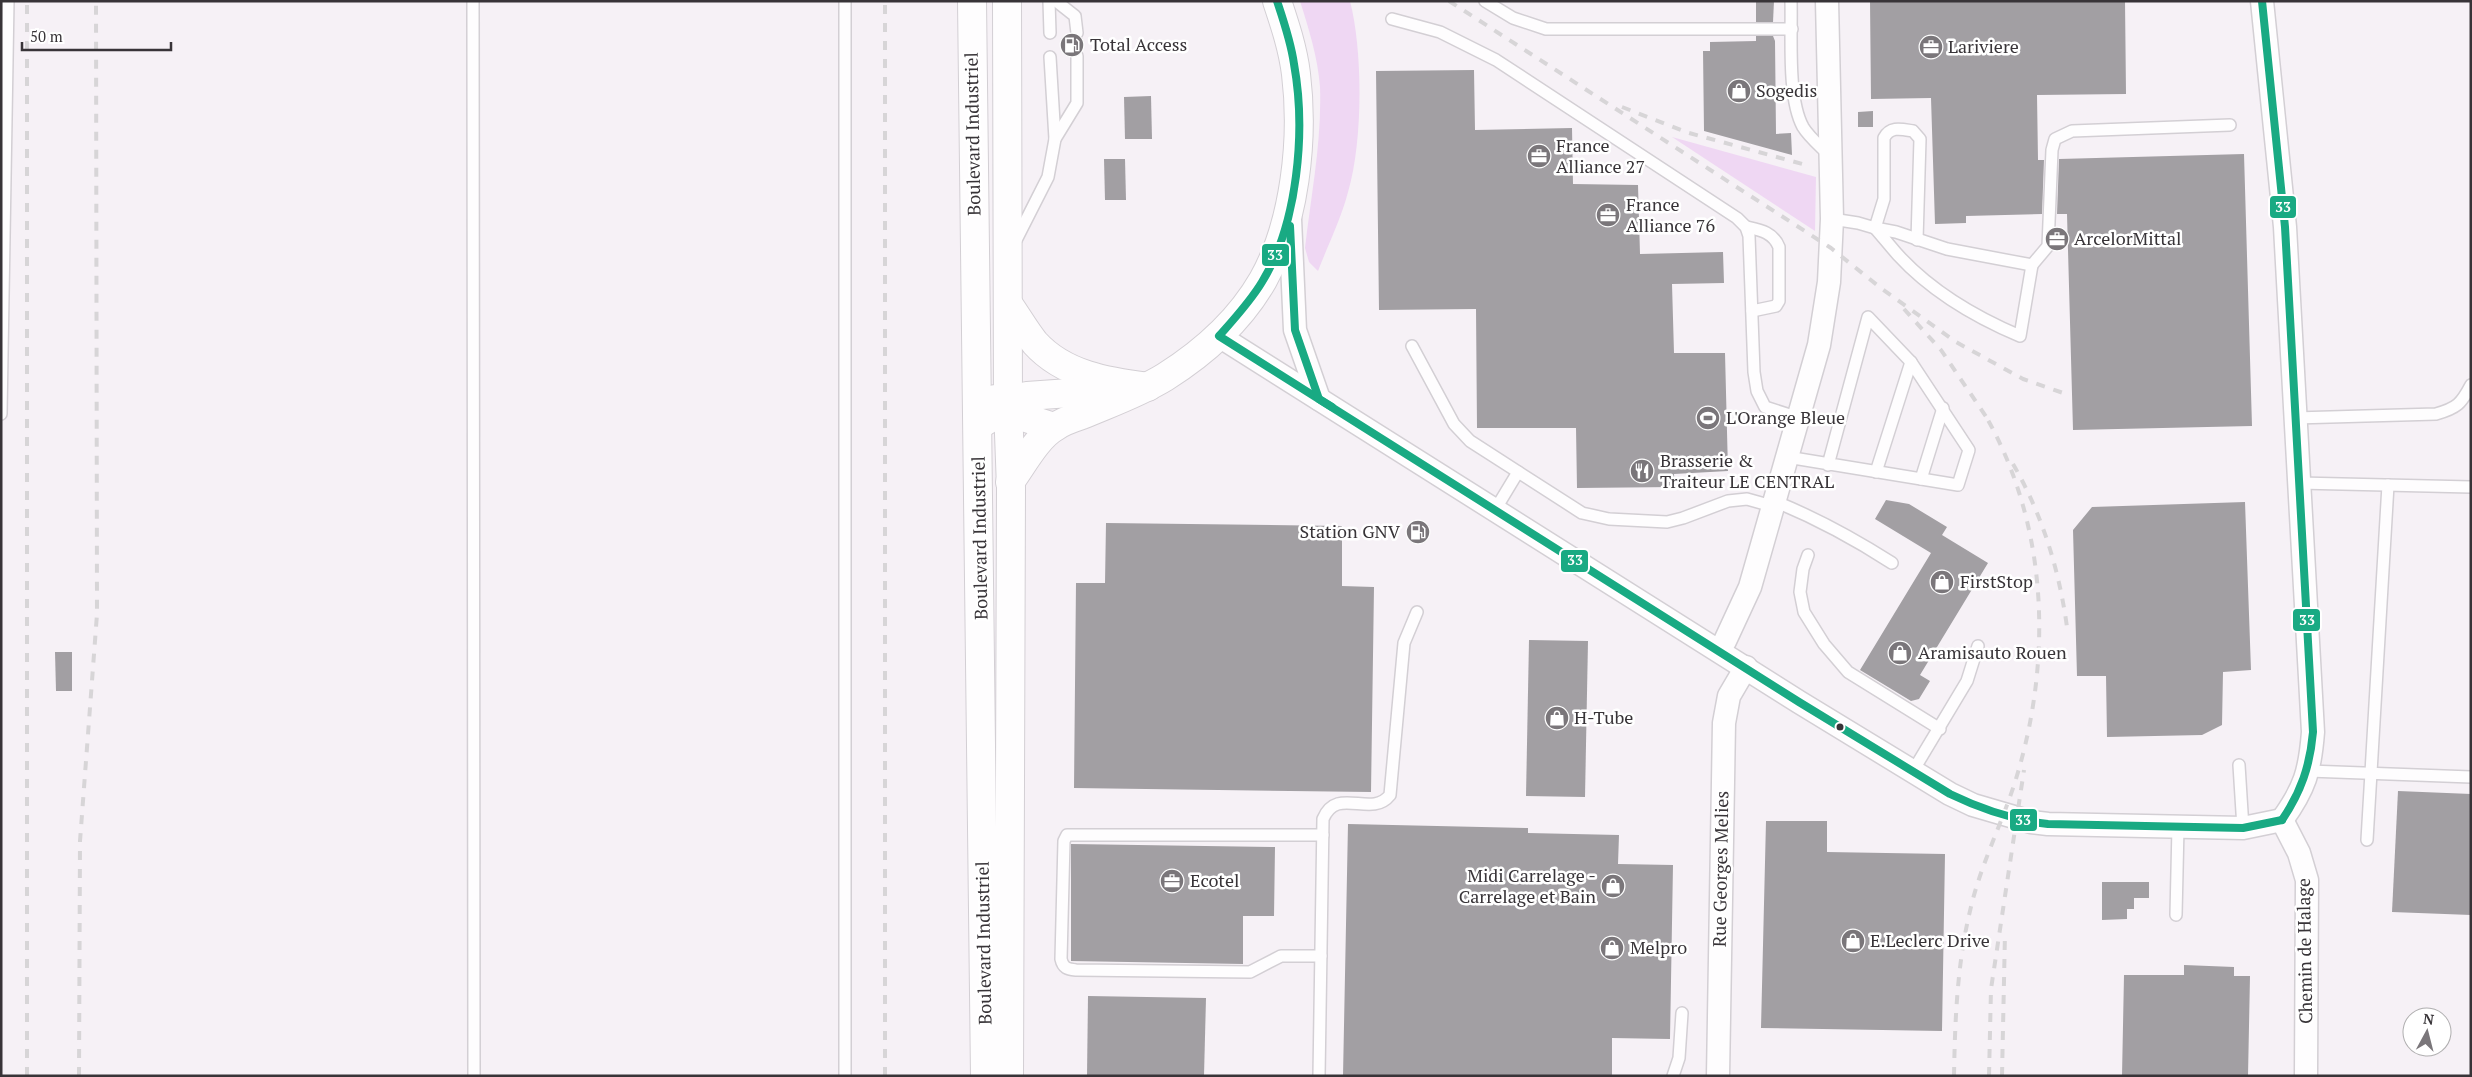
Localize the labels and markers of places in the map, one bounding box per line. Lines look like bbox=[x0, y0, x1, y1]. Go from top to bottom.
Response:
fuel station icon: Total Access bbox=[1059, 32, 1085, 58]
place label: Total Access bbox=[1090, 32, 1187, 56]
office icon: Lariviere bbox=[1918, 34, 1944, 60]
place label: Lariviere bbox=[1948, 34, 2019, 58]
shop icon: Sogedis bbox=[1726, 78, 1752, 104]
place label: Sogedis bbox=[1756, 78, 1817, 102]
place label: France Alliance 27 bbox=[1556, 133, 1645, 178]
office icon: France Alliance 27 bbox=[1526, 143, 1552, 169]
place label: France Alliance 76 bbox=[1626, 192, 1715, 237]
office icon: France Alliance 76 bbox=[1595, 202, 1621, 228]
office icon: ArcelorMittal bbox=[2044, 226, 2070, 252]
place label: ArcelorMittal bbox=[2074, 226, 2181, 250]
sports icon: L'Orange Bleue bbox=[1695, 405, 1721, 431]
place label: L'Orange Bleue bbox=[1726, 405, 1845, 429]
place label: Brasserie & Traiteur LE CENTRAL bbox=[1660, 448, 1834, 493]
restaurant icon: Brasserie & Traiteur LE CENTRAL bbox=[1629, 458, 1655, 484]
place label: Station GNV bbox=[1300, 519, 1401, 543]
fuel station icon: Station GNV bbox=[1405, 519, 1431, 545]
shop icon: FirstStop bbox=[1929, 569, 1955, 595]
place label: FirstStop bbox=[1960, 569, 2033, 593]
shop icon: Aramisauto Rouen bbox=[1887, 640, 1913, 666]
place label: Aramisauto Rouen bbox=[1918, 640, 2067, 664]
shop icon: H-Tube bbox=[1544, 705, 1570, 731]
place label: H-Tube bbox=[1574, 705, 1633, 729]
unlabelled marker bbox=[1835, 722, 1845, 732]
place label: Midi Carrelage - Carrelage et Bain bbox=[1459, 863, 1596, 908]
office icon: Ecotel bbox=[1159, 868, 1185, 894]
place label: Ecotel bbox=[1190, 868, 1239, 892]
shop icon: Midi Carrelage - Carrelage et Bain bbox=[1600, 873, 1626, 899]
shop icon: E.Leclerc Drive bbox=[1840, 928, 1866, 954]
place label: E.Leclerc Drive bbox=[1870, 928, 1990, 952]
shop icon: Melpro bbox=[1599, 935, 1625, 961]
place label: Melpro bbox=[1630, 935, 1687, 959]

